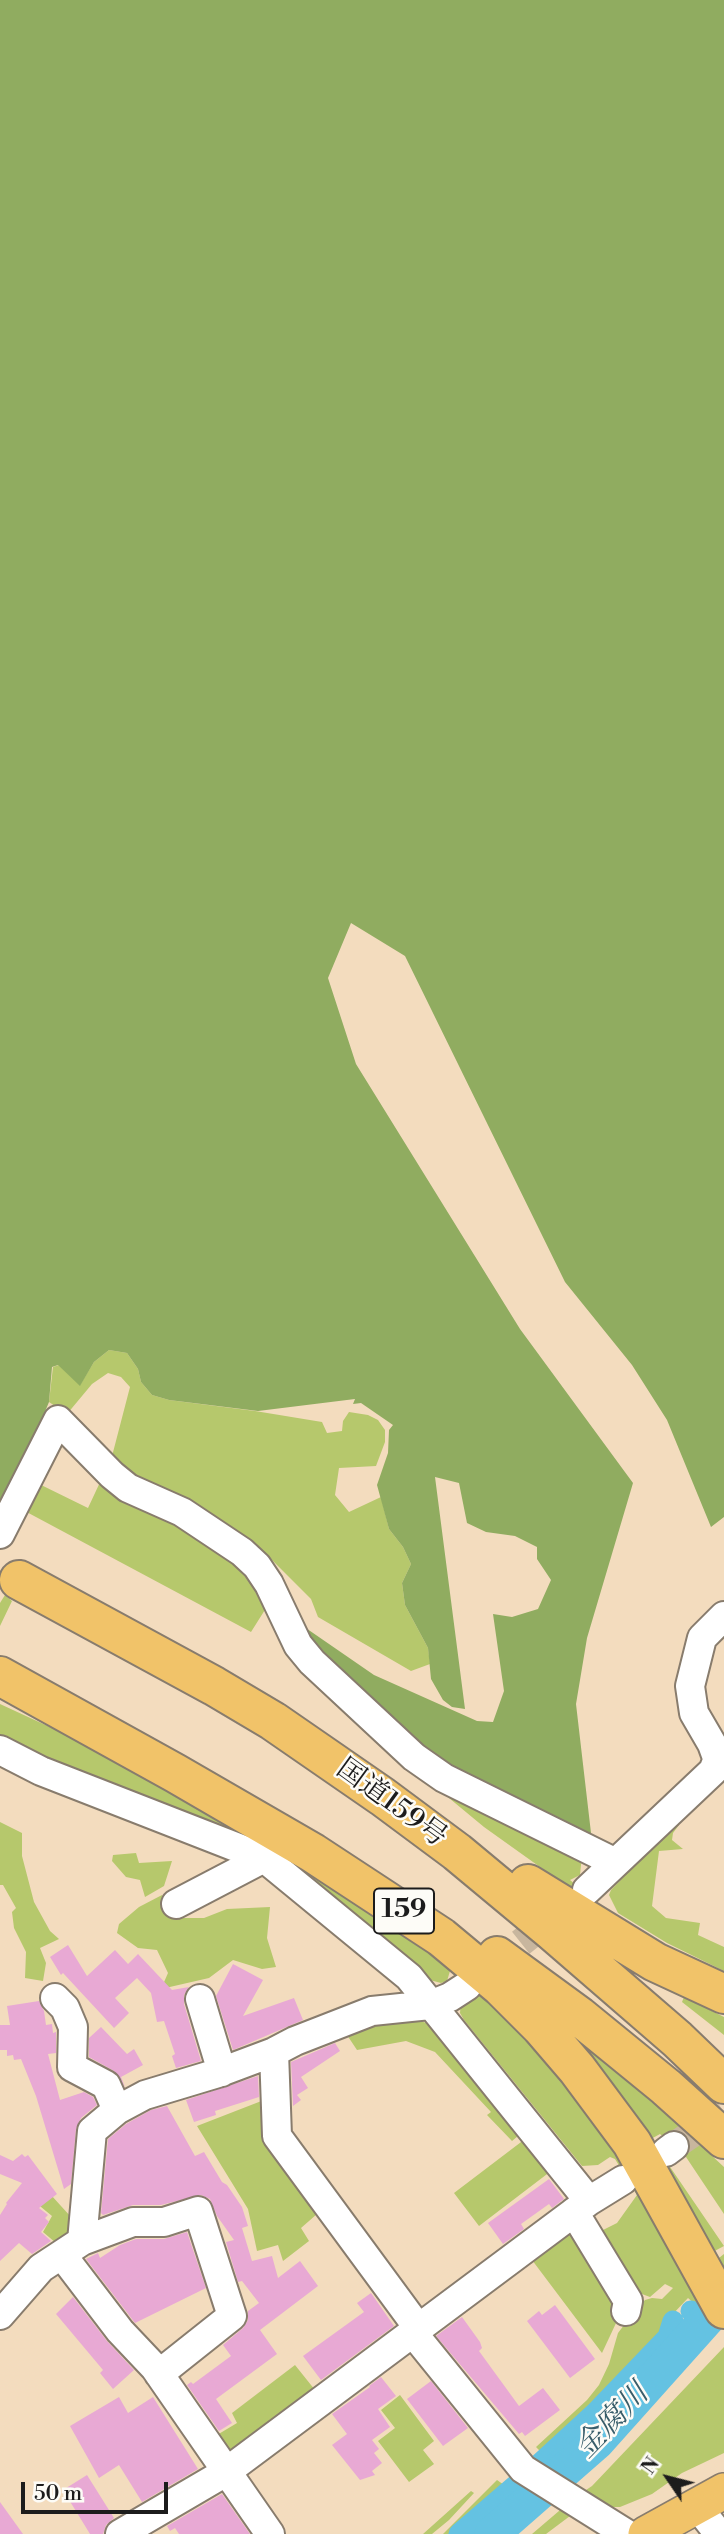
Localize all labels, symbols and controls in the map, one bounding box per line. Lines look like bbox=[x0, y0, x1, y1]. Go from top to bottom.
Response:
street label: 国道159号 bbox=[329, 1753, 453, 1855]
road number: 159 bbox=[374, 1888, 434, 1934]
water label: 金腐川 bbox=[569, 2377, 657, 2467]
north arrow bbox=[633, 2443, 703, 2513]
text: N bbox=[637, 2453, 665, 2479]
scale bar bbox=[24, 2468, 172, 2512]
text: 50 m bbox=[34, 2481, 82, 2507]

